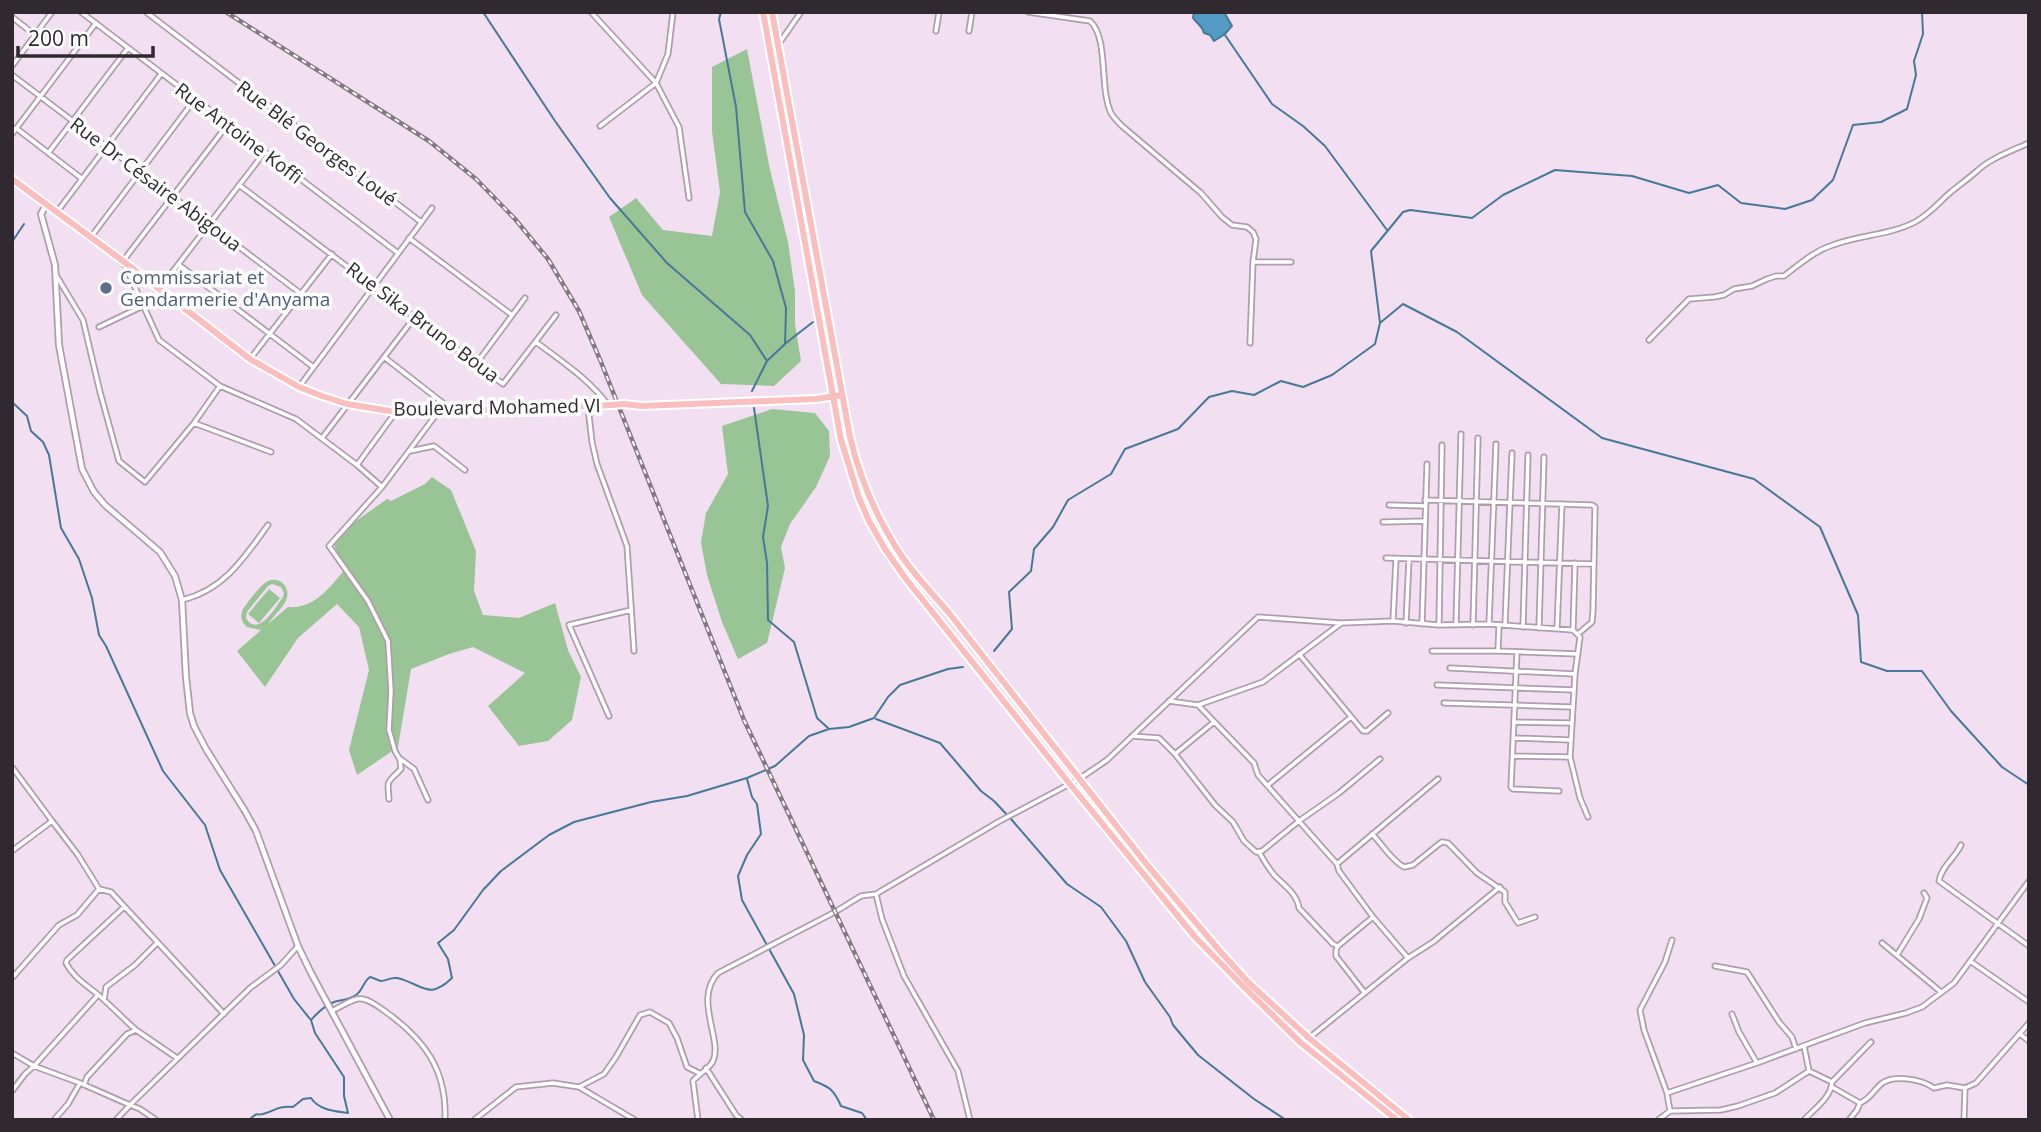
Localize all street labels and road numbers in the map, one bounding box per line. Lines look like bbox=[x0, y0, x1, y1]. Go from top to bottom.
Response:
street label: Rue Blé Georges Loué bbox=[232, 74, 402, 212]
street label: Rue Antoine Koffi bbox=[170, 76, 308, 190]
street label: Rue Dr Césaire Abigoua bbox=[65, 111, 247, 257]
street label: Rue Sika Bruno Boua bbox=[341, 256, 505, 388]
street label: Boulevard Mohamed VI bbox=[393, 392, 601, 422]

